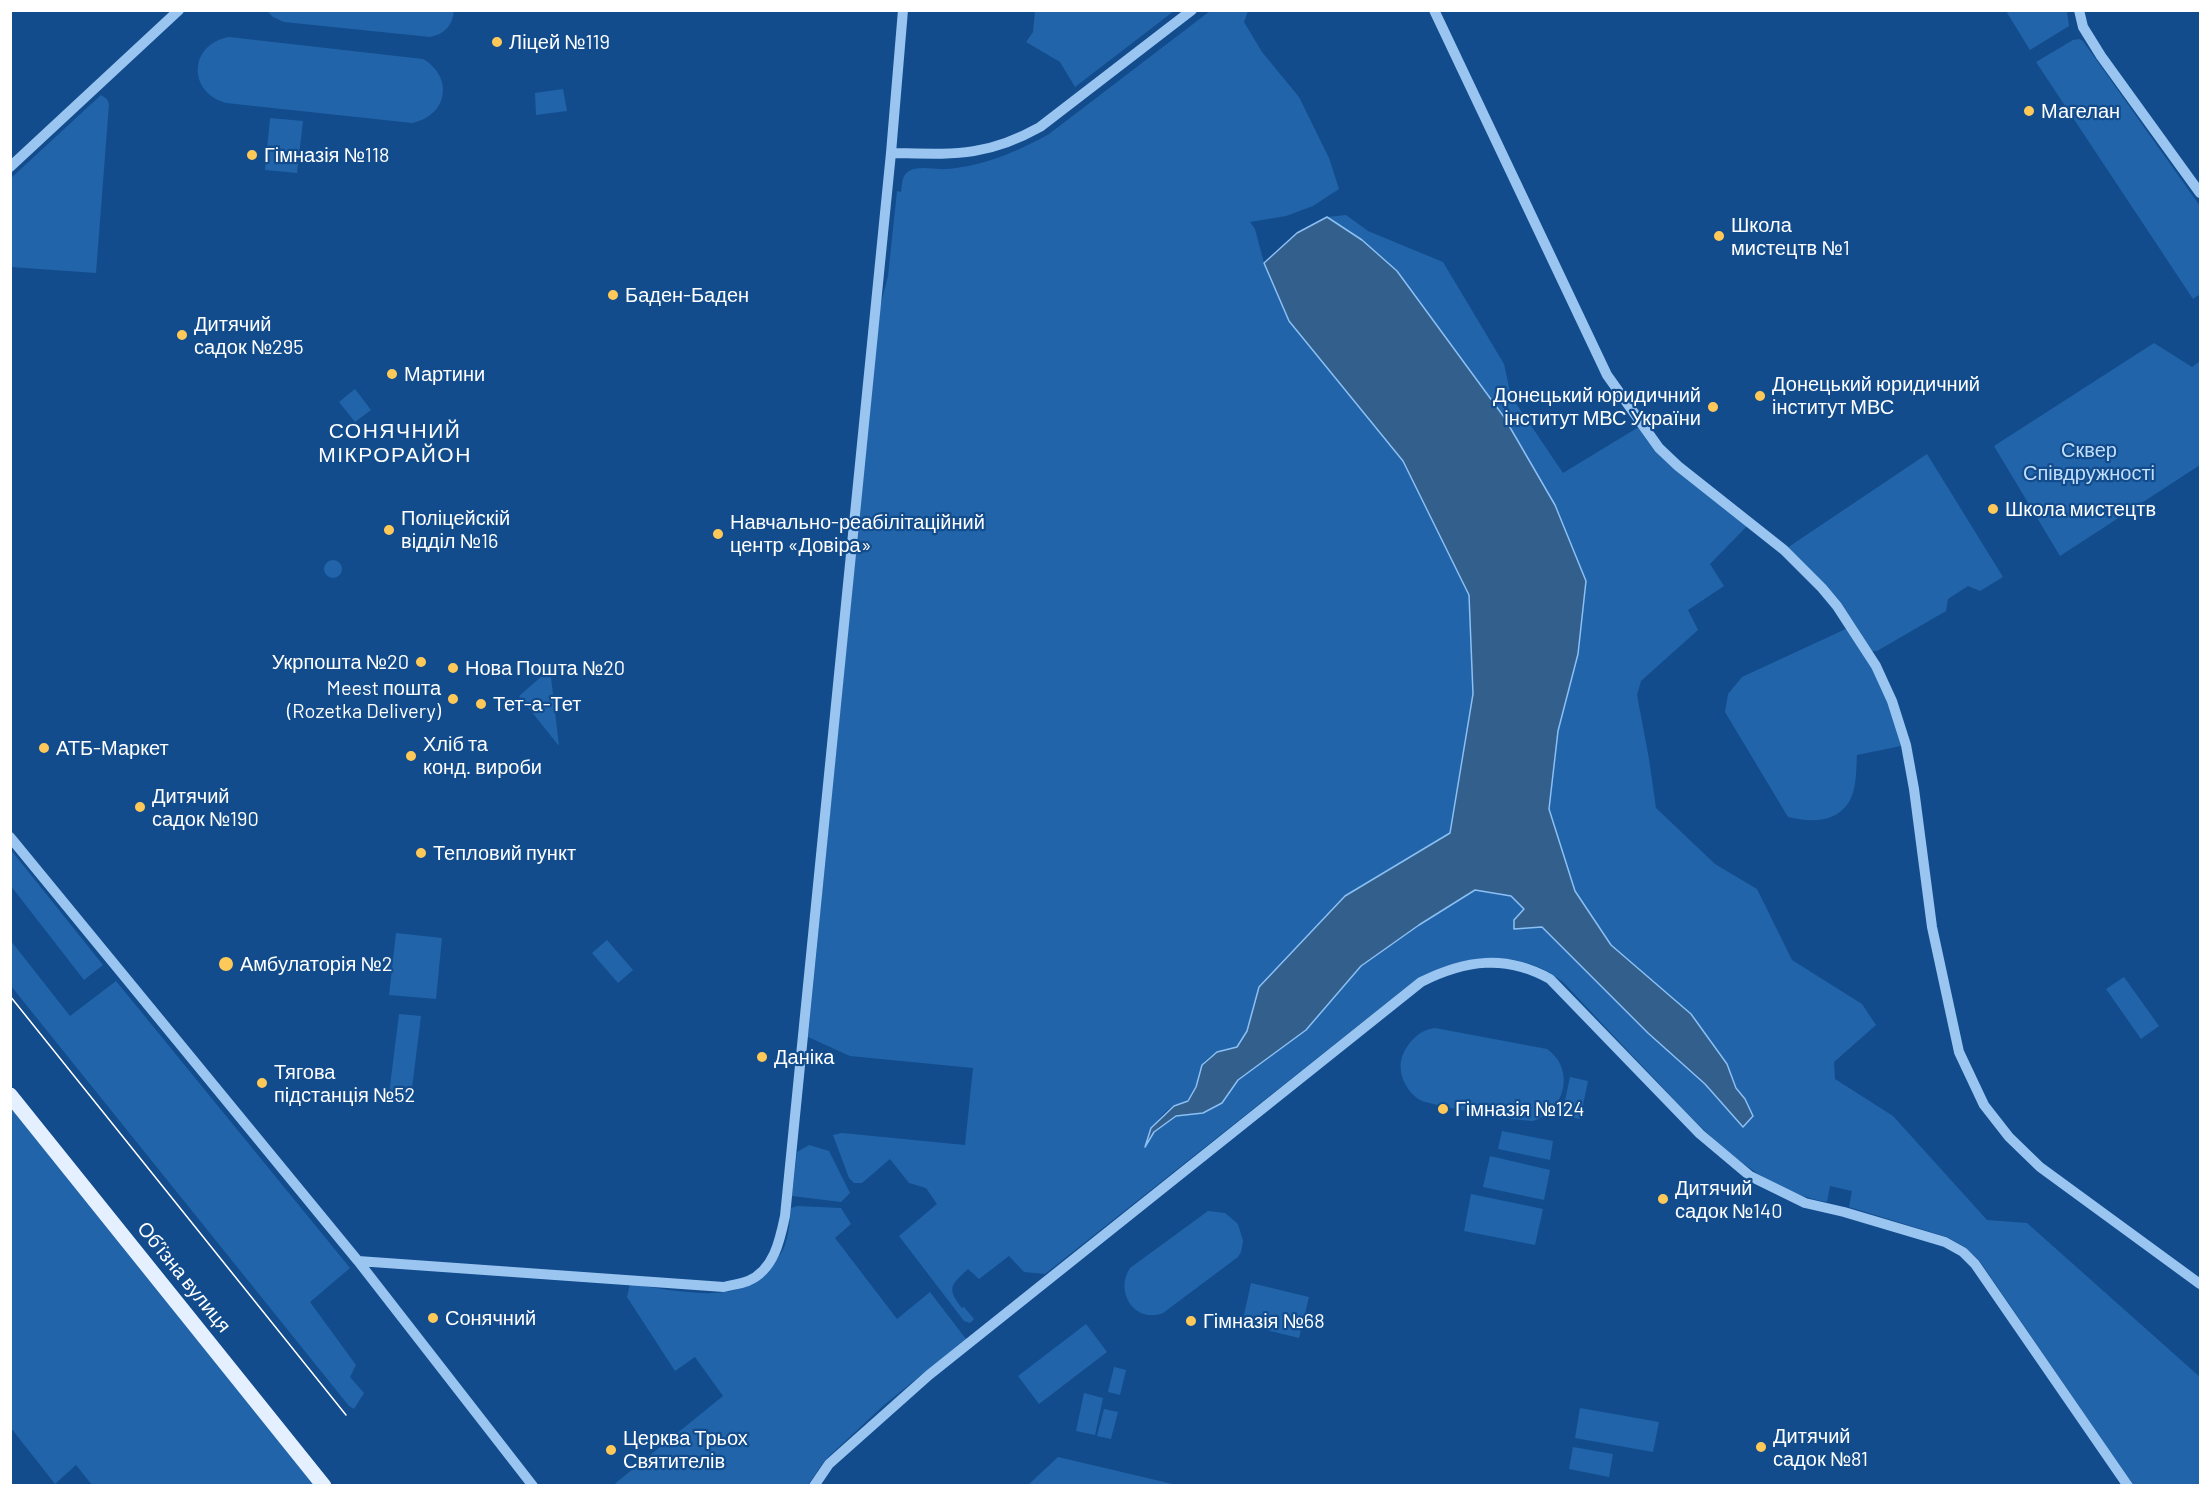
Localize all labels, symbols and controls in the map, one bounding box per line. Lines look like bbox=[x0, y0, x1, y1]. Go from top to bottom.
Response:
place label: Ліцей №119 bbox=[509, 30, 610, 54]
marker: Ліцей №119 bbox=[490, 35, 504, 49]
place label: Магелан bbox=[2041, 99, 2120, 123]
marker: Магелан bbox=[2022, 104, 2036, 118]
place label: Гімназія №118 bbox=[264, 143, 389, 167]
marker: Гімназія №118 bbox=[245, 148, 259, 162]
place label: Школа мистецтв №1 bbox=[1731, 213, 1850, 260]
marker: Школа мистецтв №1 bbox=[1712, 229, 1726, 243]
place label: Баден-Баден bbox=[625, 283, 749, 307]
marker: Баден-Баден bbox=[606, 288, 620, 302]
place label: Дитячий садок №295 bbox=[194, 312, 304, 359]
marker: Дитячий садок №295 bbox=[175, 328, 189, 342]
place label: Мартини bbox=[404, 362, 485, 386]
marker: Мартини bbox=[385, 367, 399, 381]
place label: Донецький юридичний інститут МВС bbox=[1772, 372, 1980, 419]
place label: Донецький юридичний інститут МВС України bbox=[1493, 383, 1701, 430]
marker: Донецький юридичний інститут МВС bbox=[1753, 389, 1767, 403]
marker: Донецький юридичний інститут МВС України bbox=[1706, 400, 1720, 414]
district label: СОНЯЧНИЙ МІКРОРАЙОН bbox=[318, 418, 472, 468]
park label: Сквер Співдружності bbox=[2023, 438, 2155, 485]
place label: Школа мистецтв bbox=[2005, 497, 2156, 521]
marker: Школа мистецтв bbox=[1986, 502, 2000, 516]
place label: Поліцейскій відділ №16 bbox=[401, 506, 510, 553]
place label: Навчально-реабілітаційний центр «Довіра» bbox=[730, 510, 985, 557]
marker: Поліцейскій відділ №16 bbox=[382, 523, 396, 537]
marker: Навчально-реабілітаційний центр «Довіра» bbox=[711, 527, 725, 541]
place label: Укрпошта №20 bbox=[272, 650, 409, 674]
marker: Укрпошта №20 bbox=[414, 655, 428, 669]
place label: Нова Пошта №20 bbox=[465, 656, 625, 680]
marker: Нова Пошта №20 bbox=[446, 661, 460, 675]
place label: Meest пошта (Rozetka Delivery) bbox=[287, 676, 441, 723]
marker: Meest пошта (Rozetka Delivery) bbox=[446, 692, 460, 706]
place label: Тет-а-Тет bbox=[493, 692, 581, 716]
marker: Тет-а-Тет bbox=[474, 697, 488, 711]
place label: Хліб та конд. вироби bbox=[423, 732, 542, 779]
place label: АТБ-Маркет bbox=[56, 736, 169, 760]
marker: АТБ-Маркет bbox=[37, 741, 51, 755]
marker: Хліб та конд. вироби bbox=[404, 749, 418, 763]
place label: Дитячий садок №190 bbox=[152, 784, 259, 831]
marker: Дитячий садок №190 bbox=[133, 800, 147, 814]
place label: Тепловий пункт bbox=[433, 841, 576, 865]
marker: Тепловий пункт bbox=[414, 846, 428, 860]
place label: Амбулаторія №2 bbox=[240, 952, 392, 976]
marker: Амбулаторія №2 bbox=[217, 955, 235, 973]
place label: Даніка bbox=[774, 1045, 834, 1069]
marker: Даніка bbox=[755, 1050, 769, 1064]
place label: Тягова підстанція №52 bbox=[274, 1060, 415, 1107]
marker: Тягова підстанція №52 bbox=[255, 1076, 269, 1090]
place label: Гімназія №124 bbox=[1455, 1097, 1585, 1121]
marker: Гімназія №124 bbox=[1436, 1102, 1450, 1116]
place label: Дитячий садок №140 bbox=[1675, 1176, 1782, 1223]
marker: Дитячий садок №140 bbox=[1656, 1192, 1670, 1206]
street label: Обʼїзна вулиця bbox=[132, 1217, 236, 1337]
place label: Сонячний bbox=[445, 1306, 536, 1330]
place label: Гімназія №68 bbox=[1203, 1309, 1325, 1333]
marker: Сонячний bbox=[426, 1311, 440, 1325]
marker: Гімназія №68 bbox=[1184, 1314, 1198, 1328]
place label: Дитячий садок №81 bbox=[1773, 1424, 1868, 1471]
place label: Церква Трьох Святителів bbox=[623, 1426, 748, 1473]
marker: Дитячий садок №81 bbox=[1754, 1440, 1768, 1454]
marker: Церква Трьох Святителів bbox=[604, 1443, 618, 1457]

